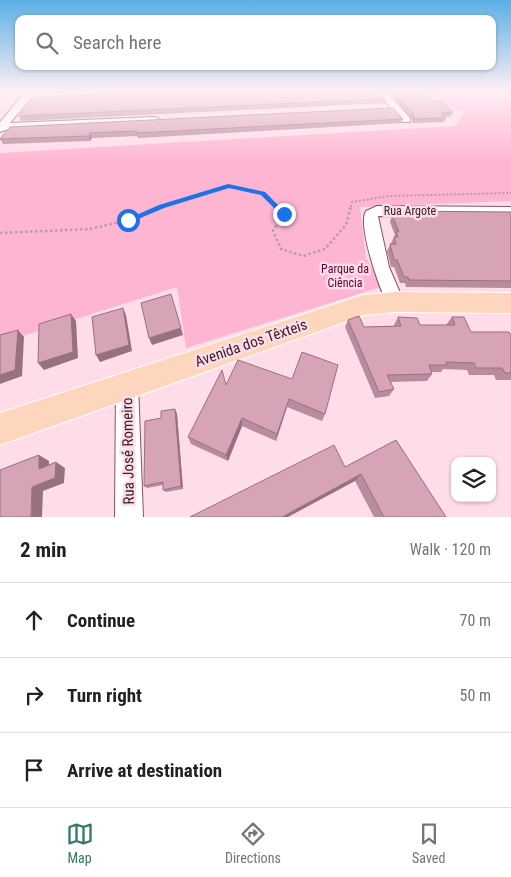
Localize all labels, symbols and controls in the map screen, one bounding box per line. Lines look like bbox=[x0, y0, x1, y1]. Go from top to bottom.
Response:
search box bbox=[15, 15, 496, 70]
icon: search bbox=[33, 29, 61, 57]
text: Search here bbox=[73, 31, 161, 54]
route end bbox=[273, 203, 296, 226]
street label: Rua Argote bbox=[384, 204, 436, 218]
route start bbox=[117, 209, 140, 232]
park label: Parque da Ciência bbox=[321, 262, 369, 290]
street label: Avenida dos Têxteis bbox=[192, 315, 310, 371]
street label: Rua José Romeiro bbox=[118, 397, 138, 505]
map controls bbox=[451, 457, 496, 502]
button: layers bbox=[451, 457, 496, 502]
text: 2 min bbox=[20, 538, 67, 562]
text: Walk · 120 m bbox=[410, 540, 491, 559]
icon: ahead bbox=[20, 606, 48, 634]
text: Continue bbox=[67, 609, 135, 632]
text: 70 m bbox=[459, 611, 491, 630]
icon: right bbox=[20, 681, 48, 709]
text: Turn right bbox=[67, 684, 142, 707]
text: 50 m bbox=[459, 686, 491, 705]
icon: arrive bbox=[20, 756, 48, 784]
text: Arrive at destination bbox=[67, 759, 222, 782]
tab: Map bbox=[66, 820, 94, 866]
tab: Directions bbox=[225, 820, 281, 866]
tab: Saved bbox=[412, 820, 445, 866]

